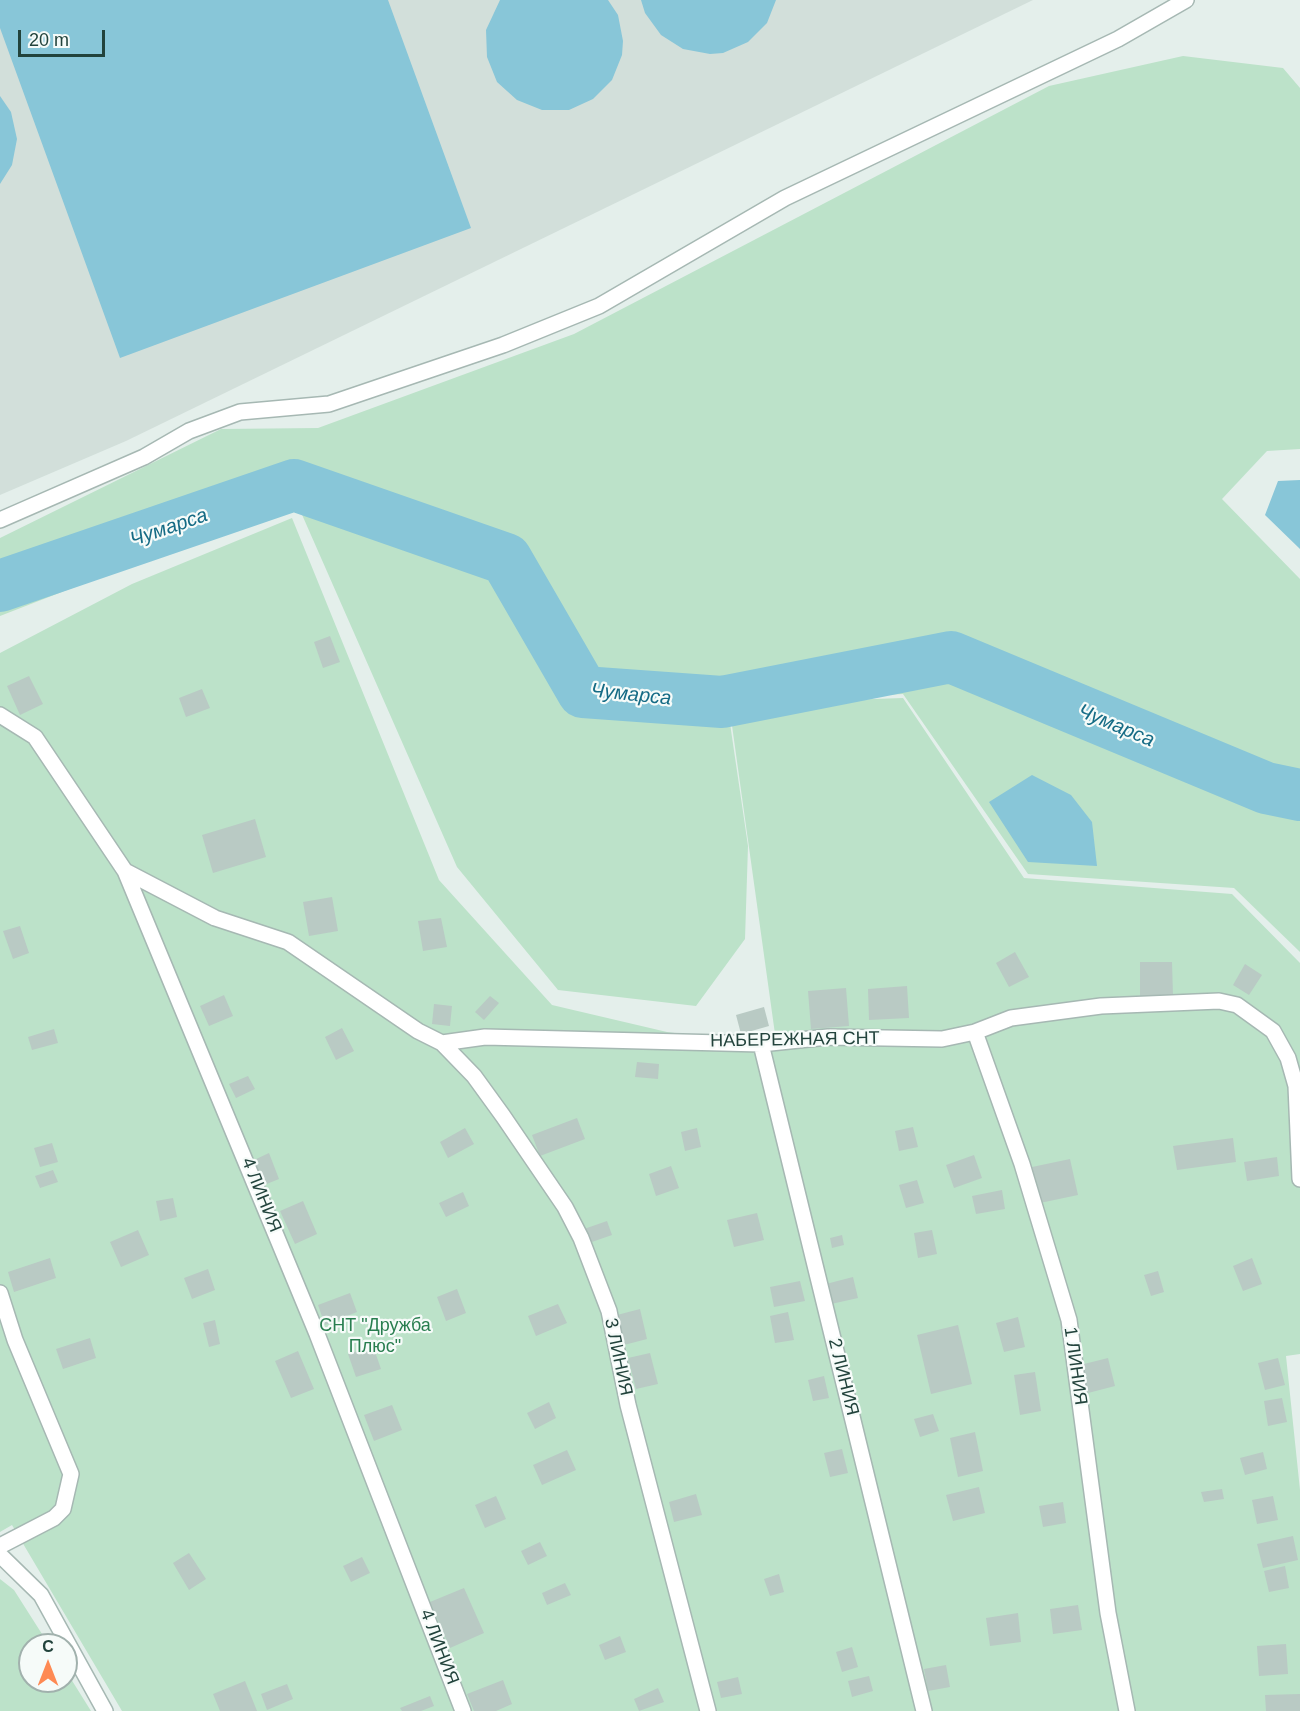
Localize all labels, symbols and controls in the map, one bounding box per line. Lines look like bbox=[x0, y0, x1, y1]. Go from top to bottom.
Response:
scale bar bbox=[21, 18, 108, 56]
text: 20 m bbox=[29, 30, 69, 50]
water label: Чумарса bbox=[127, 504, 211, 552]
water label: Чумарса bbox=[590, 679, 672, 711]
water label: Чумарса bbox=[1074, 699, 1158, 753]
street label: НАБЕРЕЖНАЯ СНТ bbox=[710, 1028, 880, 1052]
street label: 4 ЛИНИЯ bbox=[236, 1154, 286, 1236]
park label: СНТ "Дружба Плюс" bbox=[319, 1315, 431, 1358]
street label: 3 ЛИНИЯ bbox=[599, 1316, 637, 1398]
street label: 1 ЛИНИЯ bbox=[1059, 1326, 1091, 1406]
street label: 2 ЛИНИЯ bbox=[823, 1336, 863, 1418]
street label: 4 ЛИНИЯ bbox=[415, 1606, 463, 1688]
north arrow bbox=[18, 1633, 78, 1693]
text: С bbox=[42, 1638, 54, 1655]

